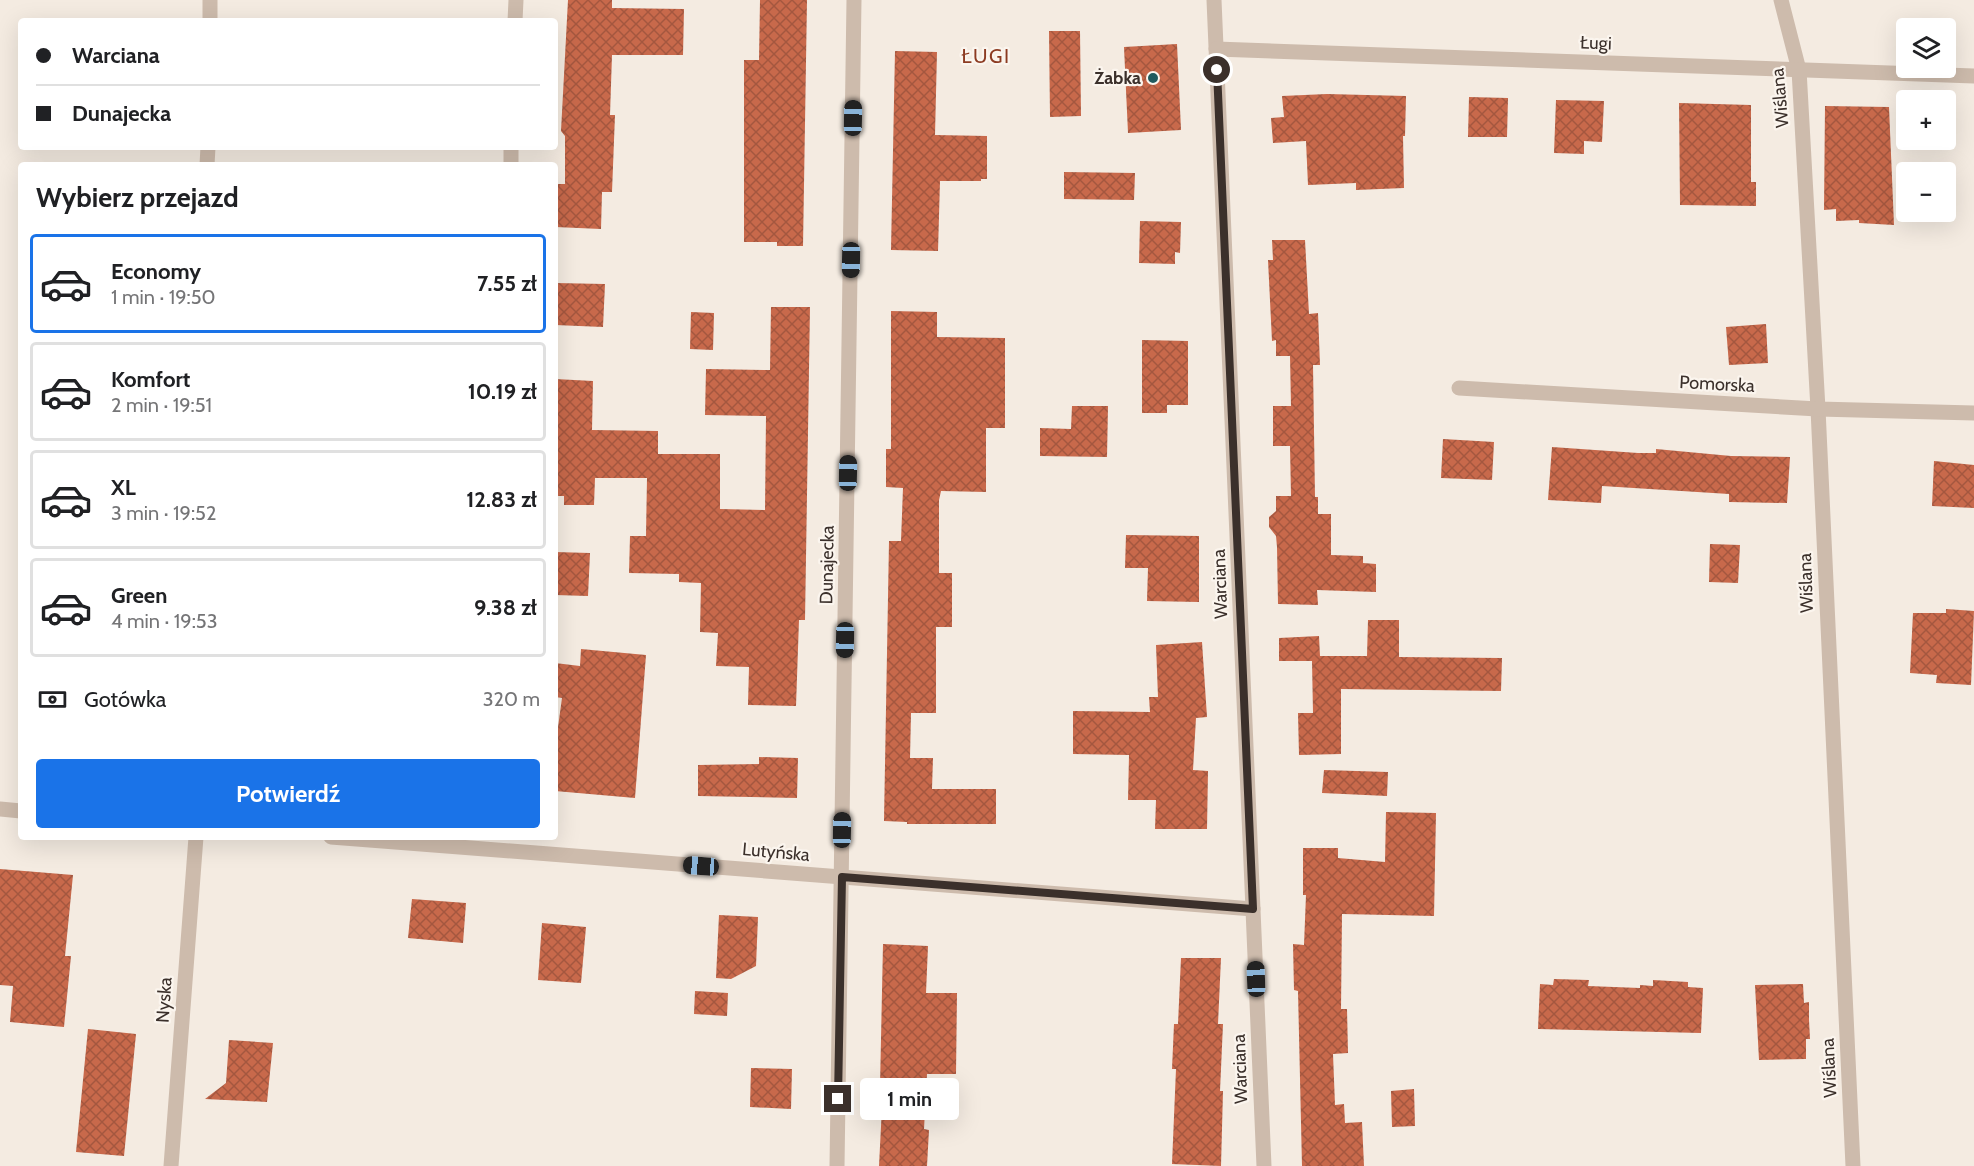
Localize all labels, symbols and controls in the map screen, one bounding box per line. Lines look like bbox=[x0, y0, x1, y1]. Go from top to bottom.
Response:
map controls bbox=[1896, 18, 1956, 222]
button: layers bbox=[1896, 18, 1956, 78]
street label: Ługi bbox=[1580, 31, 1612, 55]
text: Warciana bbox=[72, 42, 160, 69]
district label: ŁUGI bbox=[961, 44, 1011, 68]
route start bbox=[1203, 56, 1230, 83]
place label: Żabka bbox=[1094, 67, 1141, 89]
street label: Wiślana bbox=[1766, 67, 1794, 129]
marker: Żabka bbox=[1146, 71, 1160, 85]
button: + bbox=[1896, 90, 1956, 150]
text: Dunajecka bbox=[72, 100, 171, 127]
car bbox=[844, 100, 862, 136]
button: − bbox=[1896, 162, 1956, 222]
text: Wybierz przejazd bbox=[36, 181, 239, 214]
car bbox=[842, 242, 860, 278]
icon: car bbox=[39, 257, 93, 311]
text: Economy bbox=[111, 258, 201, 285]
text: 7.55 zł bbox=[477, 270, 537, 297]
text: 1 min · 19:50 bbox=[111, 285, 216, 309]
icon: car bbox=[39, 365, 93, 419]
text: Komfort bbox=[111, 366, 190, 393]
street label: Pomorska bbox=[1679, 371, 1756, 397]
text: 10.19 zł bbox=[468, 378, 537, 405]
text: 2 min · 19:51 bbox=[111, 393, 212, 417]
car bbox=[839, 455, 857, 491]
icon: car bbox=[39, 473, 93, 527]
text: XL bbox=[111, 474, 136, 501]
text: 12.83 zł bbox=[466, 486, 537, 513]
text: 3 min · 19:52 bbox=[111, 501, 216, 525]
street label: Dunajecka bbox=[815, 525, 839, 605]
street label: Warciana bbox=[1208, 548, 1232, 619]
street label: Wiślana bbox=[1794, 552, 1818, 613]
icon: car bbox=[39, 581, 93, 635]
text: Green bbox=[111, 582, 167, 609]
text: 9.38 zł bbox=[474, 594, 537, 621]
text: 4 min · 19:53 bbox=[111, 609, 217, 633]
car bbox=[836, 622, 854, 658]
icon: cash bbox=[36, 683, 69, 716]
text: Gotówka bbox=[84, 686, 166, 713]
text: 320 m bbox=[483, 687, 540, 711]
button: Potwierdź bbox=[36, 759, 540, 828]
car bbox=[833, 812, 851, 848]
street label: Lutyńska bbox=[741, 838, 811, 866]
car bbox=[682, 856, 720, 876]
car bbox=[1246, 961, 1266, 997]
street label: Nyska bbox=[151, 976, 177, 1024]
street label: Warciana bbox=[1228, 1033, 1252, 1104]
street label: Wiślana bbox=[1816, 1037, 1842, 1098]
callout: 1 min bbox=[859, 1078, 958, 1120]
route end bbox=[824, 1085, 851, 1112]
text: 1 min bbox=[887, 1087, 932, 1111]

